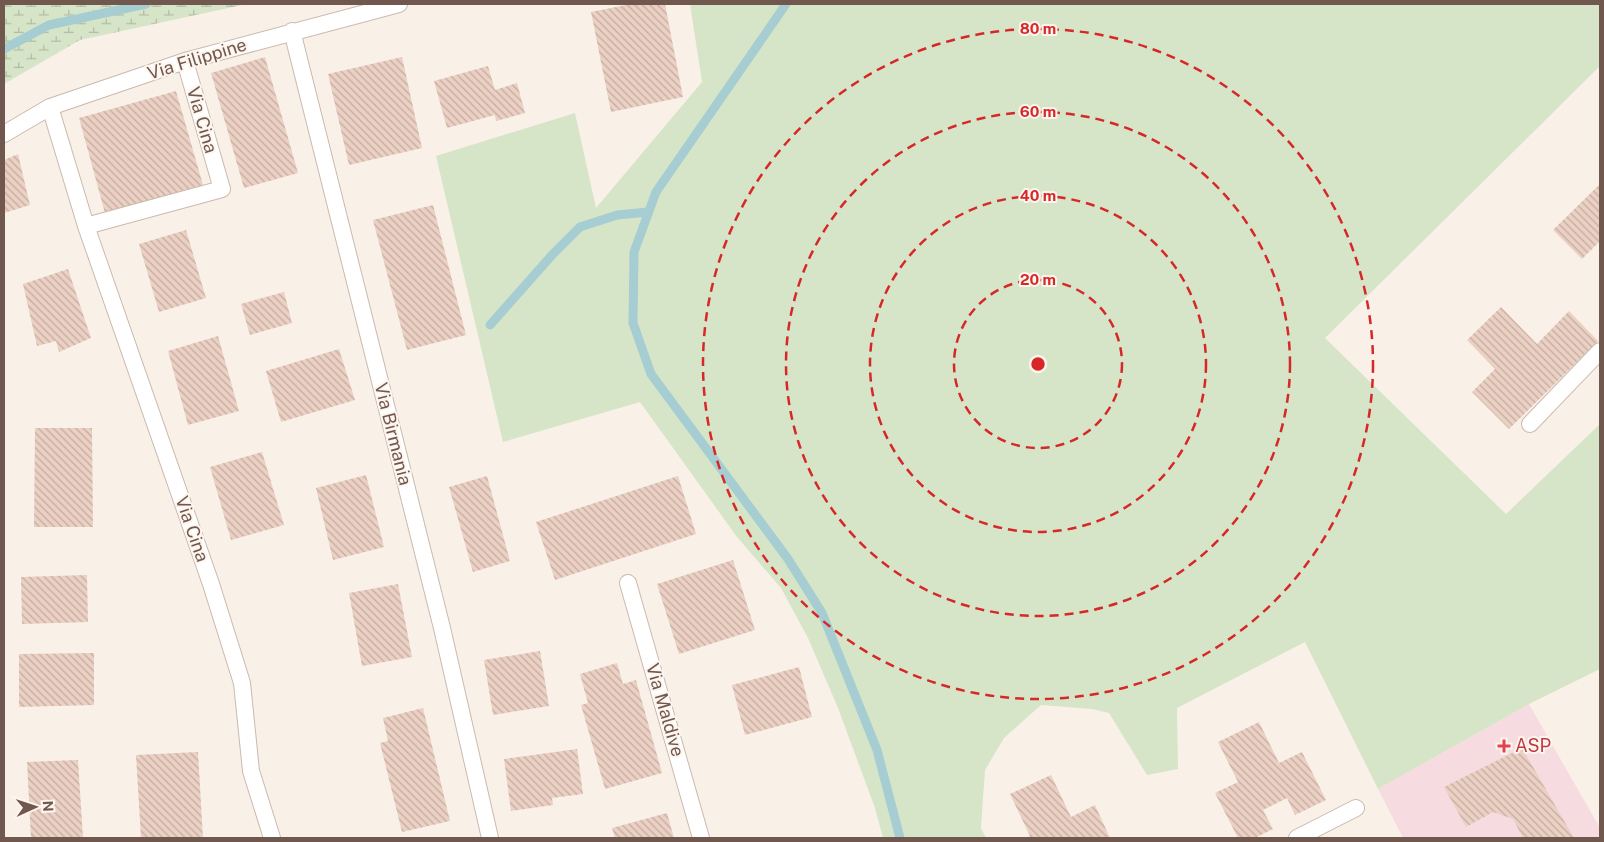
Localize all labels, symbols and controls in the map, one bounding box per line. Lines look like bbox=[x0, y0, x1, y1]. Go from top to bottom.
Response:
text: 80 m bbox=[1020, 20, 1056, 37]
street label: Via Filippine bbox=[145, 33, 249, 84]
street label: Via Cina bbox=[183, 84, 222, 156]
text: 60 m bbox=[1020, 103, 1056, 120]
text: 40 m bbox=[1020, 187, 1056, 204]
text: 20 m bbox=[1020, 271, 1056, 288]
centre of rings bbox=[1029, 355, 1047, 373]
street label: Via Birmania bbox=[371, 380, 416, 487]
street label: Via Cina bbox=[171, 493, 213, 564]
street label: Via Maldive bbox=[642, 661, 689, 759]
place label: ASP bbox=[1515, 735, 1551, 756]
marker: ASP bbox=[1497, 739, 1511, 753]
north arrow bbox=[10, 782, 60, 832]
text: N bbox=[40, 800, 56, 812]

